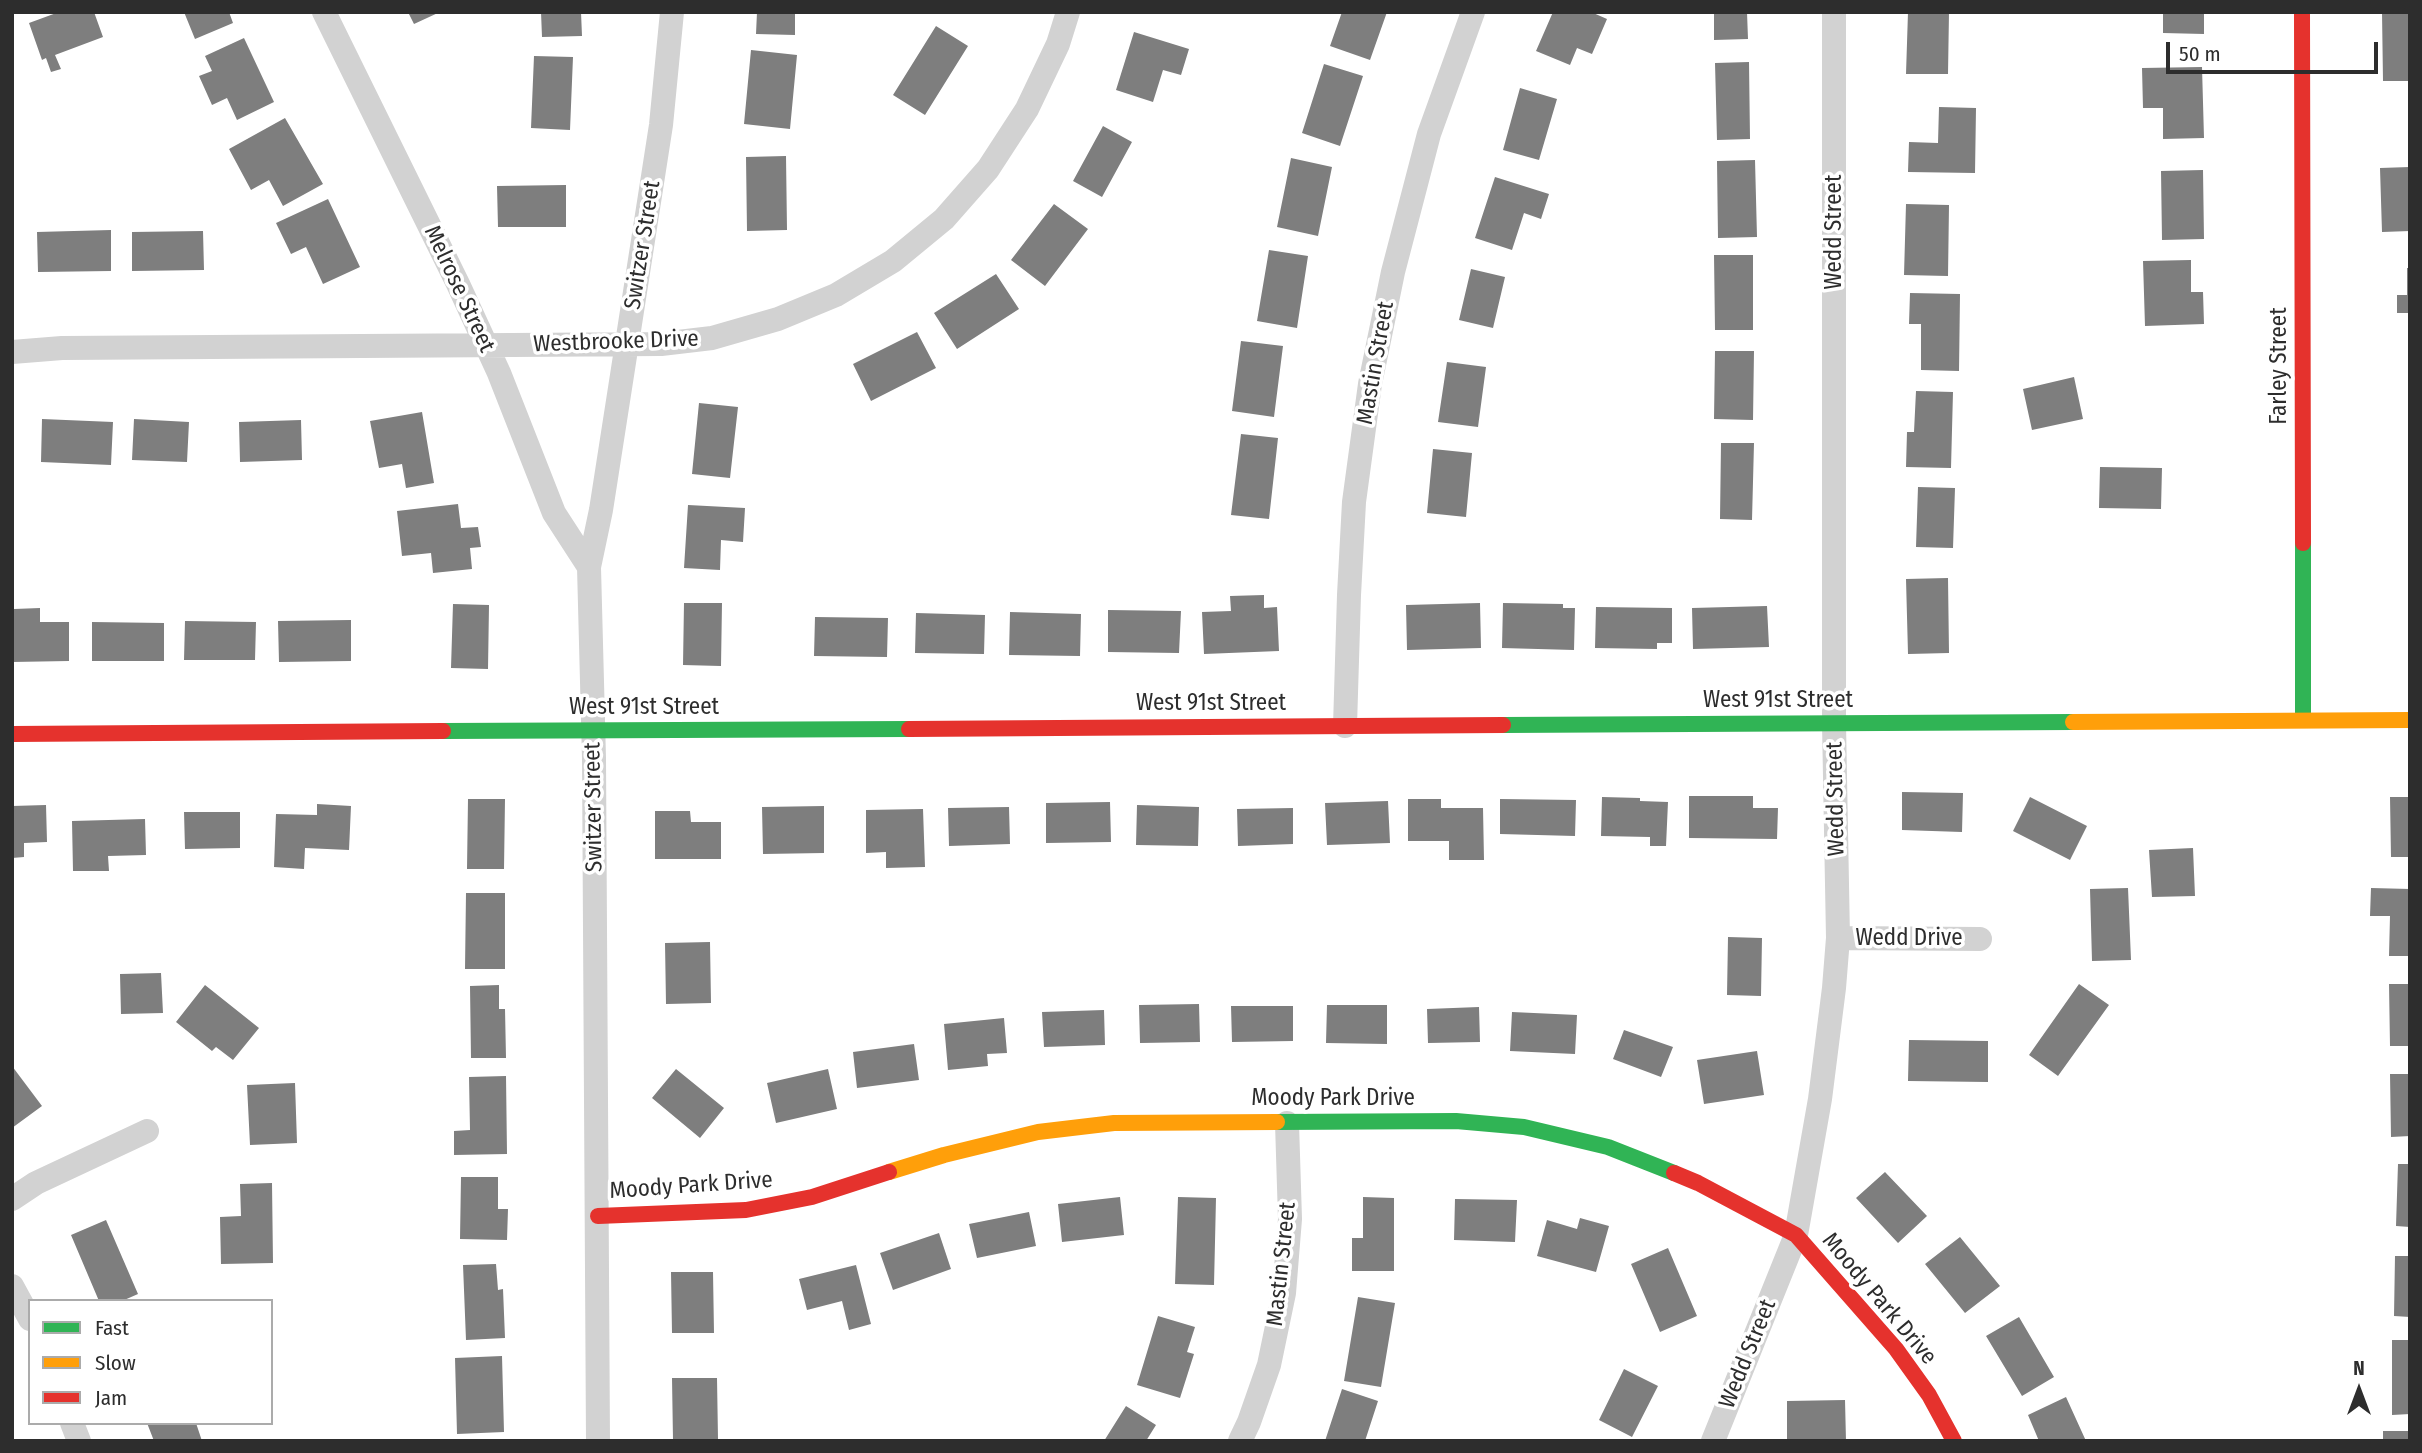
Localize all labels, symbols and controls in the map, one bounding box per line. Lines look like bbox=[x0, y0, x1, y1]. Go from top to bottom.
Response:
scale bar bbox=[2170, 28, 2382, 72]
text: 50 m bbox=[2179, 41, 2221, 67]
street label: Wedd Street bbox=[1821, 175, 1849, 289]
street label: Switzer Street bbox=[619, 179, 667, 311]
street label: Melrose Street bbox=[418, 221, 500, 357]
street label: Mastin Street bbox=[1352, 299, 1400, 427]
street label: Farley Street bbox=[2266, 307, 2294, 425]
street label: Westbrooke Drive bbox=[533, 325, 699, 359]
street label: West 91st Street bbox=[1703, 687, 1853, 715]
street label: West 91st Street bbox=[1136, 690, 1286, 718]
street label: West 91st Street bbox=[569, 694, 719, 722]
street label: Wedd Street bbox=[1821, 741, 1851, 857]
street label: Switzer Street bbox=[579, 742, 609, 872]
street label: Wedd Drive bbox=[1855, 925, 1963, 953]
street label: Moody Park Drive bbox=[1251, 1085, 1415, 1113]
street label: Moody Park Drive bbox=[608, 1167, 774, 1205]
street label: Mastin Street bbox=[1262, 1201, 1302, 1327]
street label: Moody Park Drive bbox=[1816, 1228, 1942, 1370]
street label: Wedd Street bbox=[1714, 1296, 1782, 1412]
legend bbox=[28, 1299, 273, 1425]
text: Fast bbox=[95, 1315, 129, 1341]
text: Slow bbox=[95, 1350, 136, 1376]
north arrow bbox=[2324, 1355, 2394, 1425]
text: N bbox=[2353, 1357, 2365, 1380]
text: Jam bbox=[95, 1385, 127, 1411]

